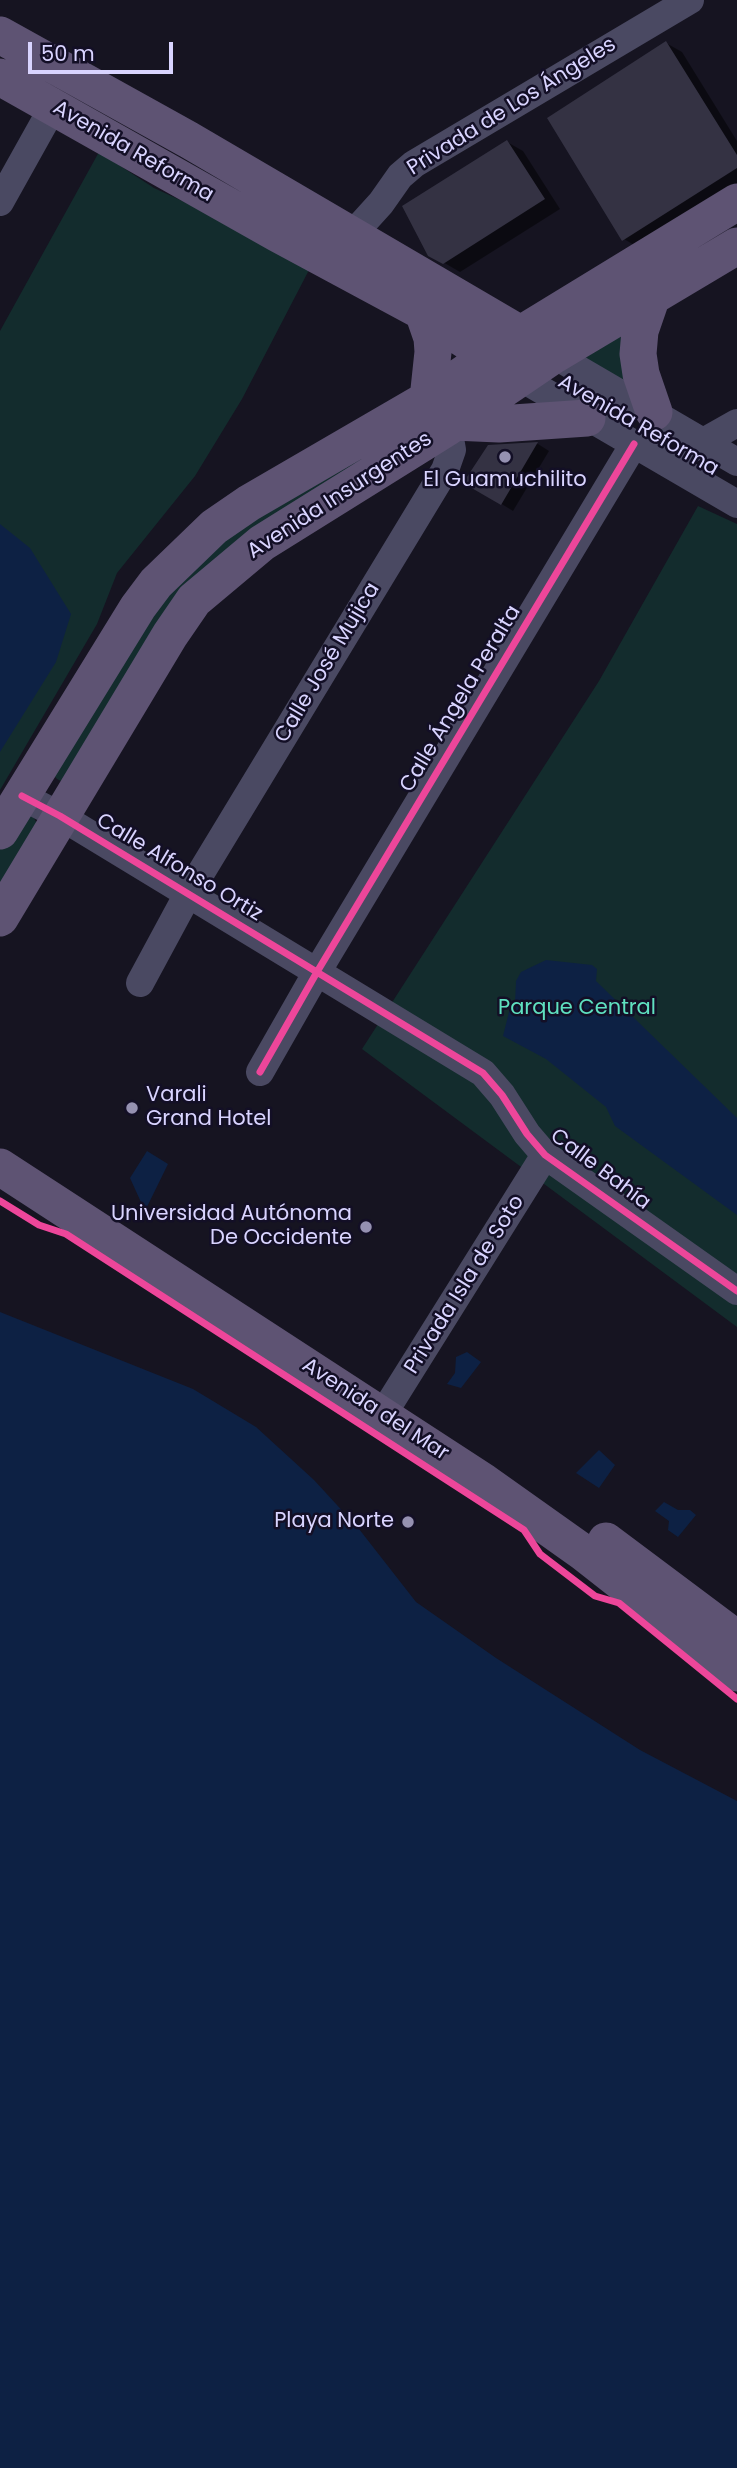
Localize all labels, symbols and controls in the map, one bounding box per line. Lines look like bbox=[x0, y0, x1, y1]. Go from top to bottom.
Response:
scale bar bbox=[32, 28, 177, 72]
street label: Privada de Los Ángeles bbox=[403, 32, 621, 182]
text: 50 m bbox=[41, 39, 95, 68]
street label: Avenida Reforma bbox=[48, 96, 218, 208]
street label: Avenida Reforma bbox=[553, 370, 723, 482]
street label: Avenida Insurgentes bbox=[243, 427, 437, 565]
marker: El Guamuchilito bbox=[497, 449, 513, 465]
place label: El Guamuchilito bbox=[423, 468, 587, 494]
street label: Calle José Mujica bbox=[270, 578, 386, 748]
street label: Calle Ángela Peralta bbox=[395, 601, 527, 797]
street label: Calle Alfonso Ortiz bbox=[91, 808, 267, 928]
park label: Parque Central bbox=[498, 996, 656, 1022]
place label: Varali Grand Hotel bbox=[146, 1083, 271, 1133]
marker: Varali Grand Hotel bbox=[124, 1100, 140, 1116]
street label: Calle Bahía bbox=[545, 1124, 655, 1216]
street label: Privada Isla de Soto bbox=[400, 1191, 530, 1379]
place label: Universidad Autónoma De Occidente bbox=[111, 1202, 352, 1252]
marker: Universidad Autónoma De Occidente bbox=[358, 1219, 374, 1235]
street label: Avenida del Mar bbox=[297, 1353, 453, 1467]
place label: Playa Norte bbox=[274, 1509, 394, 1535]
marker: Playa Norte bbox=[400, 1514, 416, 1530]

